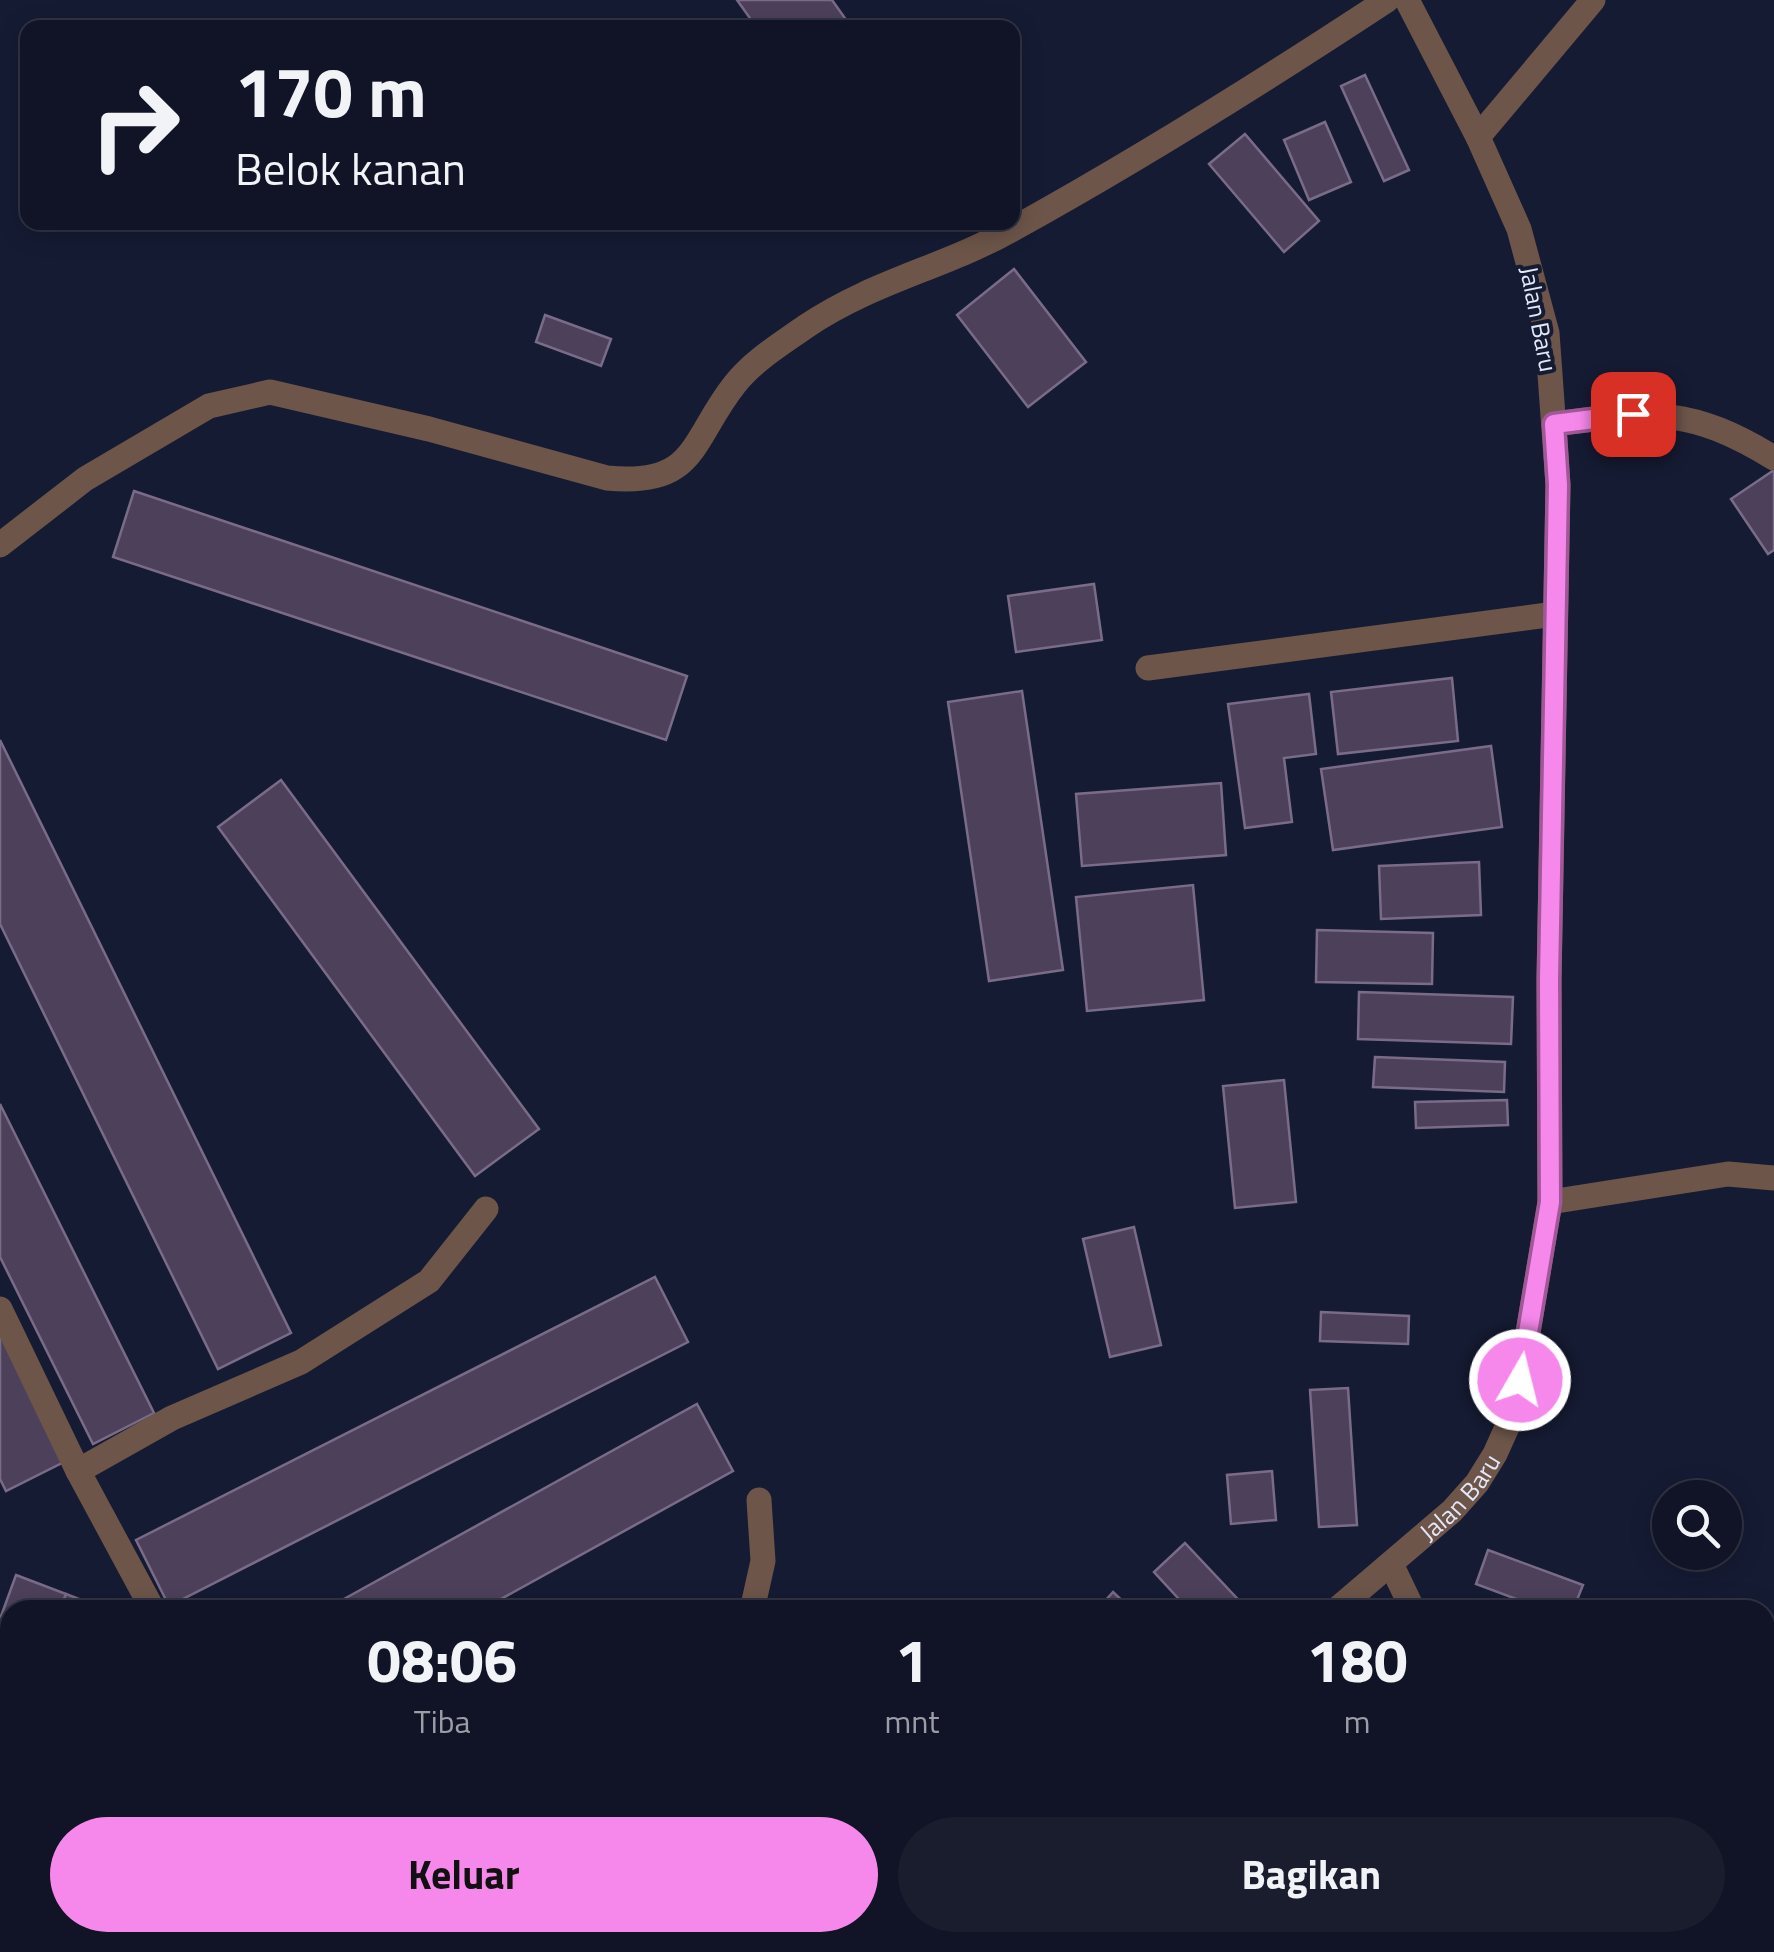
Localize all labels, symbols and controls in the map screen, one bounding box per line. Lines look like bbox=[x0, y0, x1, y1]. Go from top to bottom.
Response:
text: 170 m bbox=[235, 38, 427, 144]
icon: right bbox=[70, 60, 200, 190]
text: Belok kanan bbox=[235, 134, 466, 202]
street label: Jalan Baru bbox=[1510, 263, 1568, 375]
pin bbox=[1591, 372, 1676, 457]
icon: arrive bbox=[1606, 387, 1661, 442]
position arrow bbox=[1468, 1328, 1572, 1432]
street label: Jalan Baru bbox=[1411, 1446, 1510, 1550]
map controls bbox=[1652, 1480, 1742, 1570]
button: search bbox=[1652, 1480, 1742, 1570]
text: 08:06 bbox=[367, 1614, 517, 1705]
text: 1 bbox=[895, 1614, 929, 1705]
text: 180 bbox=[1307, 1614, 1408, 1705]
text: Tiba bbox=[414, 1697, 471, 1745]
text: mnt bbox=[884, 1697, 940, 1745]
text: m bbox=[1344, 1697, 1371, 1745]
button: Keluar bbox=[50, 1817, 878, 1932]
button: Bagikan bbox=[898, 1817, 1725, 1932]

